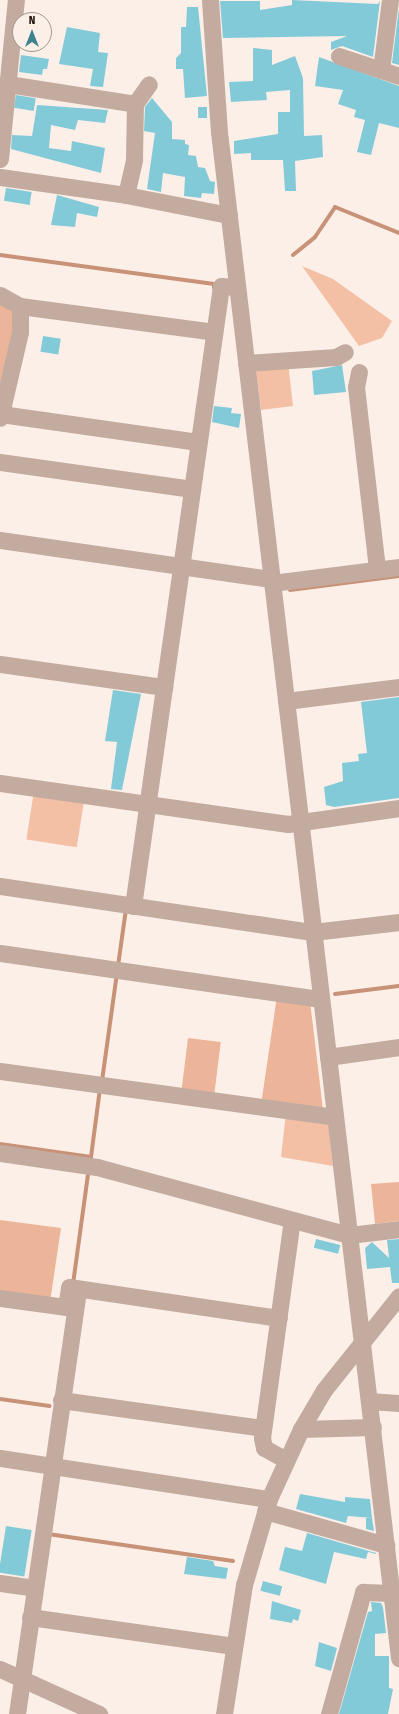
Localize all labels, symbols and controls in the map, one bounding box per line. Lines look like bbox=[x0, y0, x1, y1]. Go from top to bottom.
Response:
north arrow bbox=[12, 12, 52, 52]
text: N bbox=[29, 14, 35, 27]

